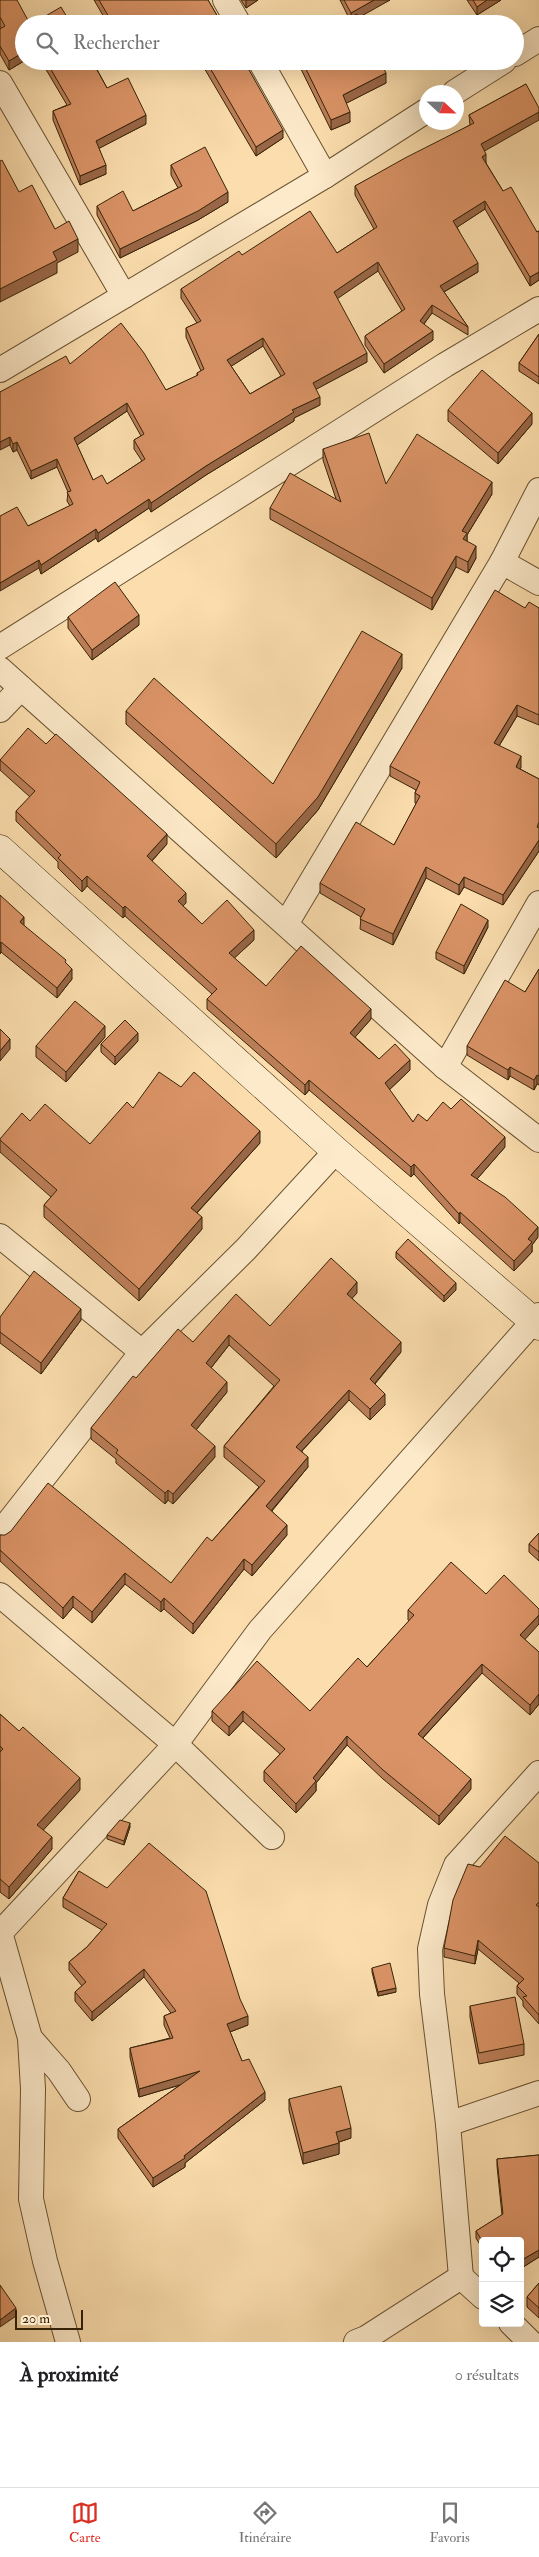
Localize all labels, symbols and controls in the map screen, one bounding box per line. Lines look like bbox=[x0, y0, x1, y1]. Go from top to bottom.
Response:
search box bbox=[15, 15, 524, 70]
icon: search bbox=[33, 29, 61, 57]
text: Rechercher bbox=[73, 31, 160, 55]
north arrow bbox=[419, 85, 464, 130]
map controls bbox=[479, 2237, 524, 2327]
button: locate bbox=[479, 2237, 524, 2282]
button: layers bbox=[479, 2282, 524, 2327]
scale bar bbox=[15, 2307, 82, 2330]
text: 20 m bbox=[22, 2310, 50, 2327]
text: À proximité bbox=[20, 2361, 118, 2388]
text: 0 résultats bbox=[455, 2365, 519, 2385]
tab: Carte bbox=[69, 2499, 101, 2546]
tab: Itinéraire bbox=[239, 2499, 291, 2546]
tab: Favoris bbox=[430, 2499, 470, 2546]

